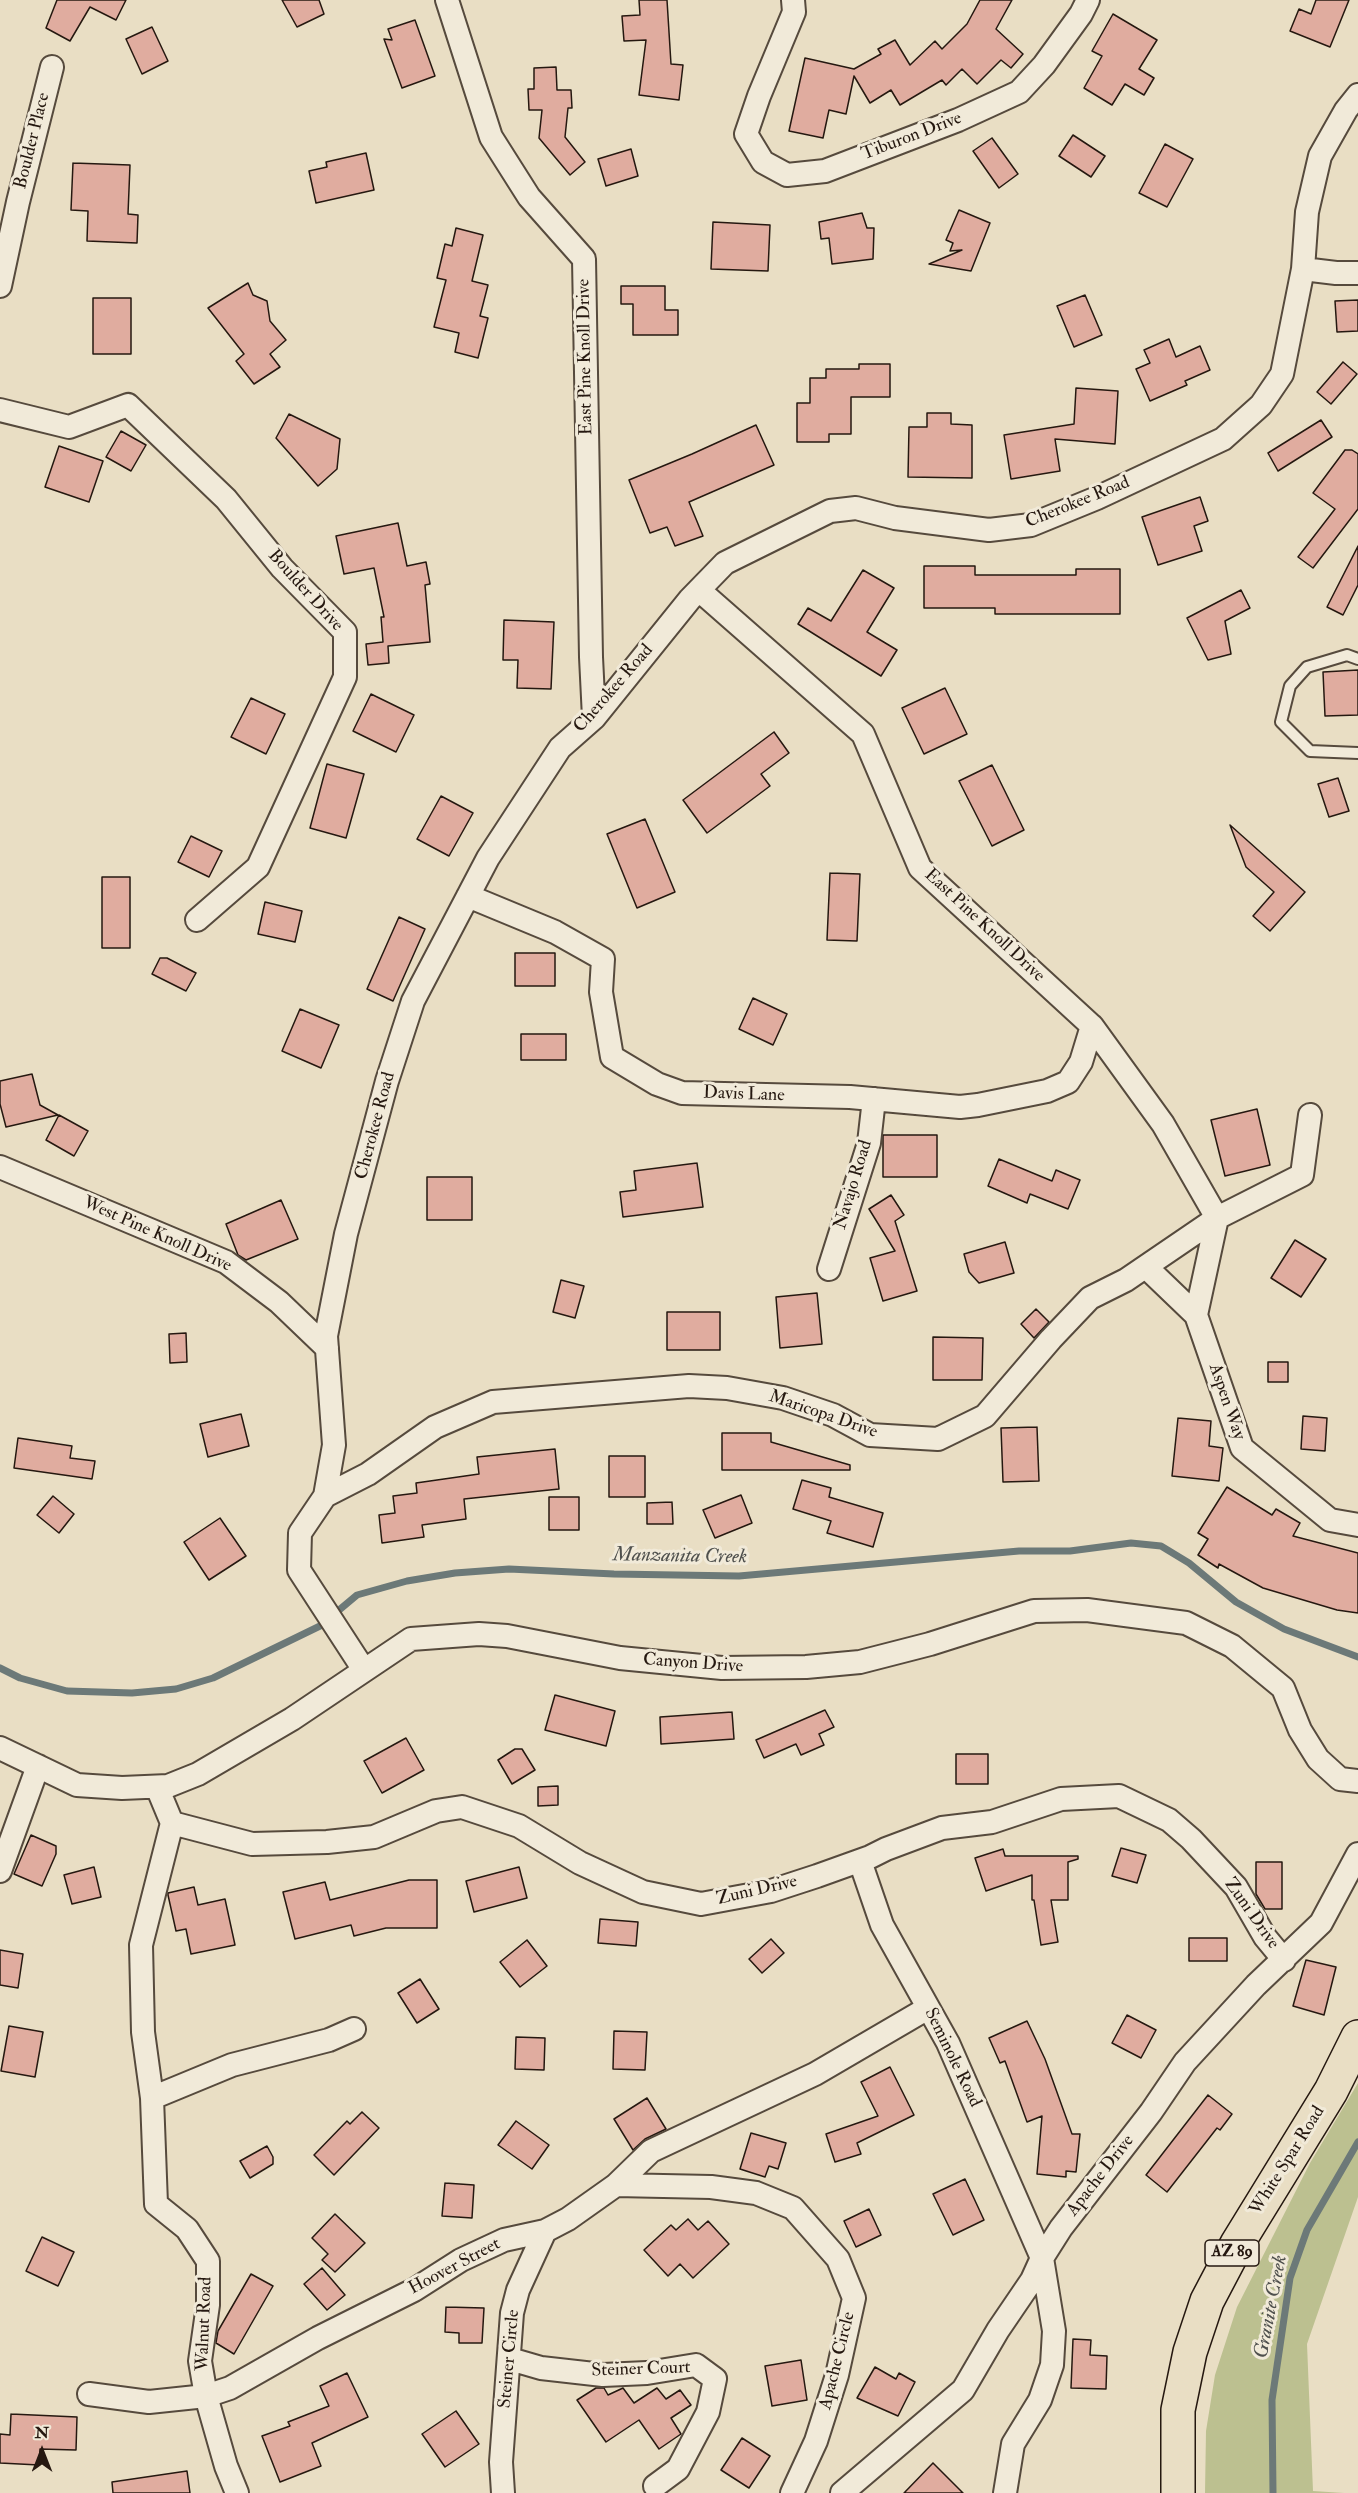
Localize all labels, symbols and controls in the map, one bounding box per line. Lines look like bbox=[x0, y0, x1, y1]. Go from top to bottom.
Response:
street label: Boulder Place bbox=[11, 91, 55, 191]
street label: Tiburon Drive bbox=[859, 108, 965, 166]
street label: East Pine Knoll Drive bbox=[574, 279, 598, 435]
street label: Cherokee Road bbox=[1023, 472, 1133, 534]
street label: Boulder Drive bbox=[263, 546, 347, 636]
street label: Cherokee Road bbox=[570, 640, 658, 738]
street label: East Pine Knoll Drive bbox=[919, 865, 1049, 987]
street label: Cherokee Road bbox=[351, 1070, 401, 1182]
street label: Davis Lane bbox=[703, 1083, 785, 1107]
street label: Navajo Road bbox=[830, 1138, 878, 1232]
street label: West Pine Knoll Drive bbox=[79, 1193, 235, 1277]
street label: Aspen Way bbox=[1203, 1361, 1249, 1443]
street label: Maricopa Drive bbox=[766, 1386, 880, 1444]
water label: Manzanita Creek bbox=[613, 1544, 747, 1570]
street label: Canyon Drive bbox=[642, 1650, 744, 1678]
street label: Zuni Drive bbox=[715, 1871, 799, 1911]
street label: Zuni Drive bbox=[1219, 1874, 1283, 1954]
street label: Seminole Road bbox=[919, 2005, 985, 2111]
street label: White Spar Road bbox=[1246, 2103, 1330, 2219]
street label: Apache Drive bbox=[1063, 2131, 1139, 2221]
street label: Hoover Street bbox=[405, 2234, 505, 2300]
road number: AZ 89 bbox=[1205, 2240, 1259, 2266]
water label: Granite Creek bbox=[1250, 2253, 1294, 2361]
street label: Walnut Road bbox=[193, 2276, 217, 2372]
street label: Steiner Circle bbox=[495, 2309, 525, 2409]
street label: Apache Circle bbox=[815, 2310, 861, 2412]
street label: Steiner Court bbox=[591, 2357, 691, 2383]
north arrow bbox=[12, 2421, 72, 2481]
text: N bbox=[35, 2423, 49, 2443]

